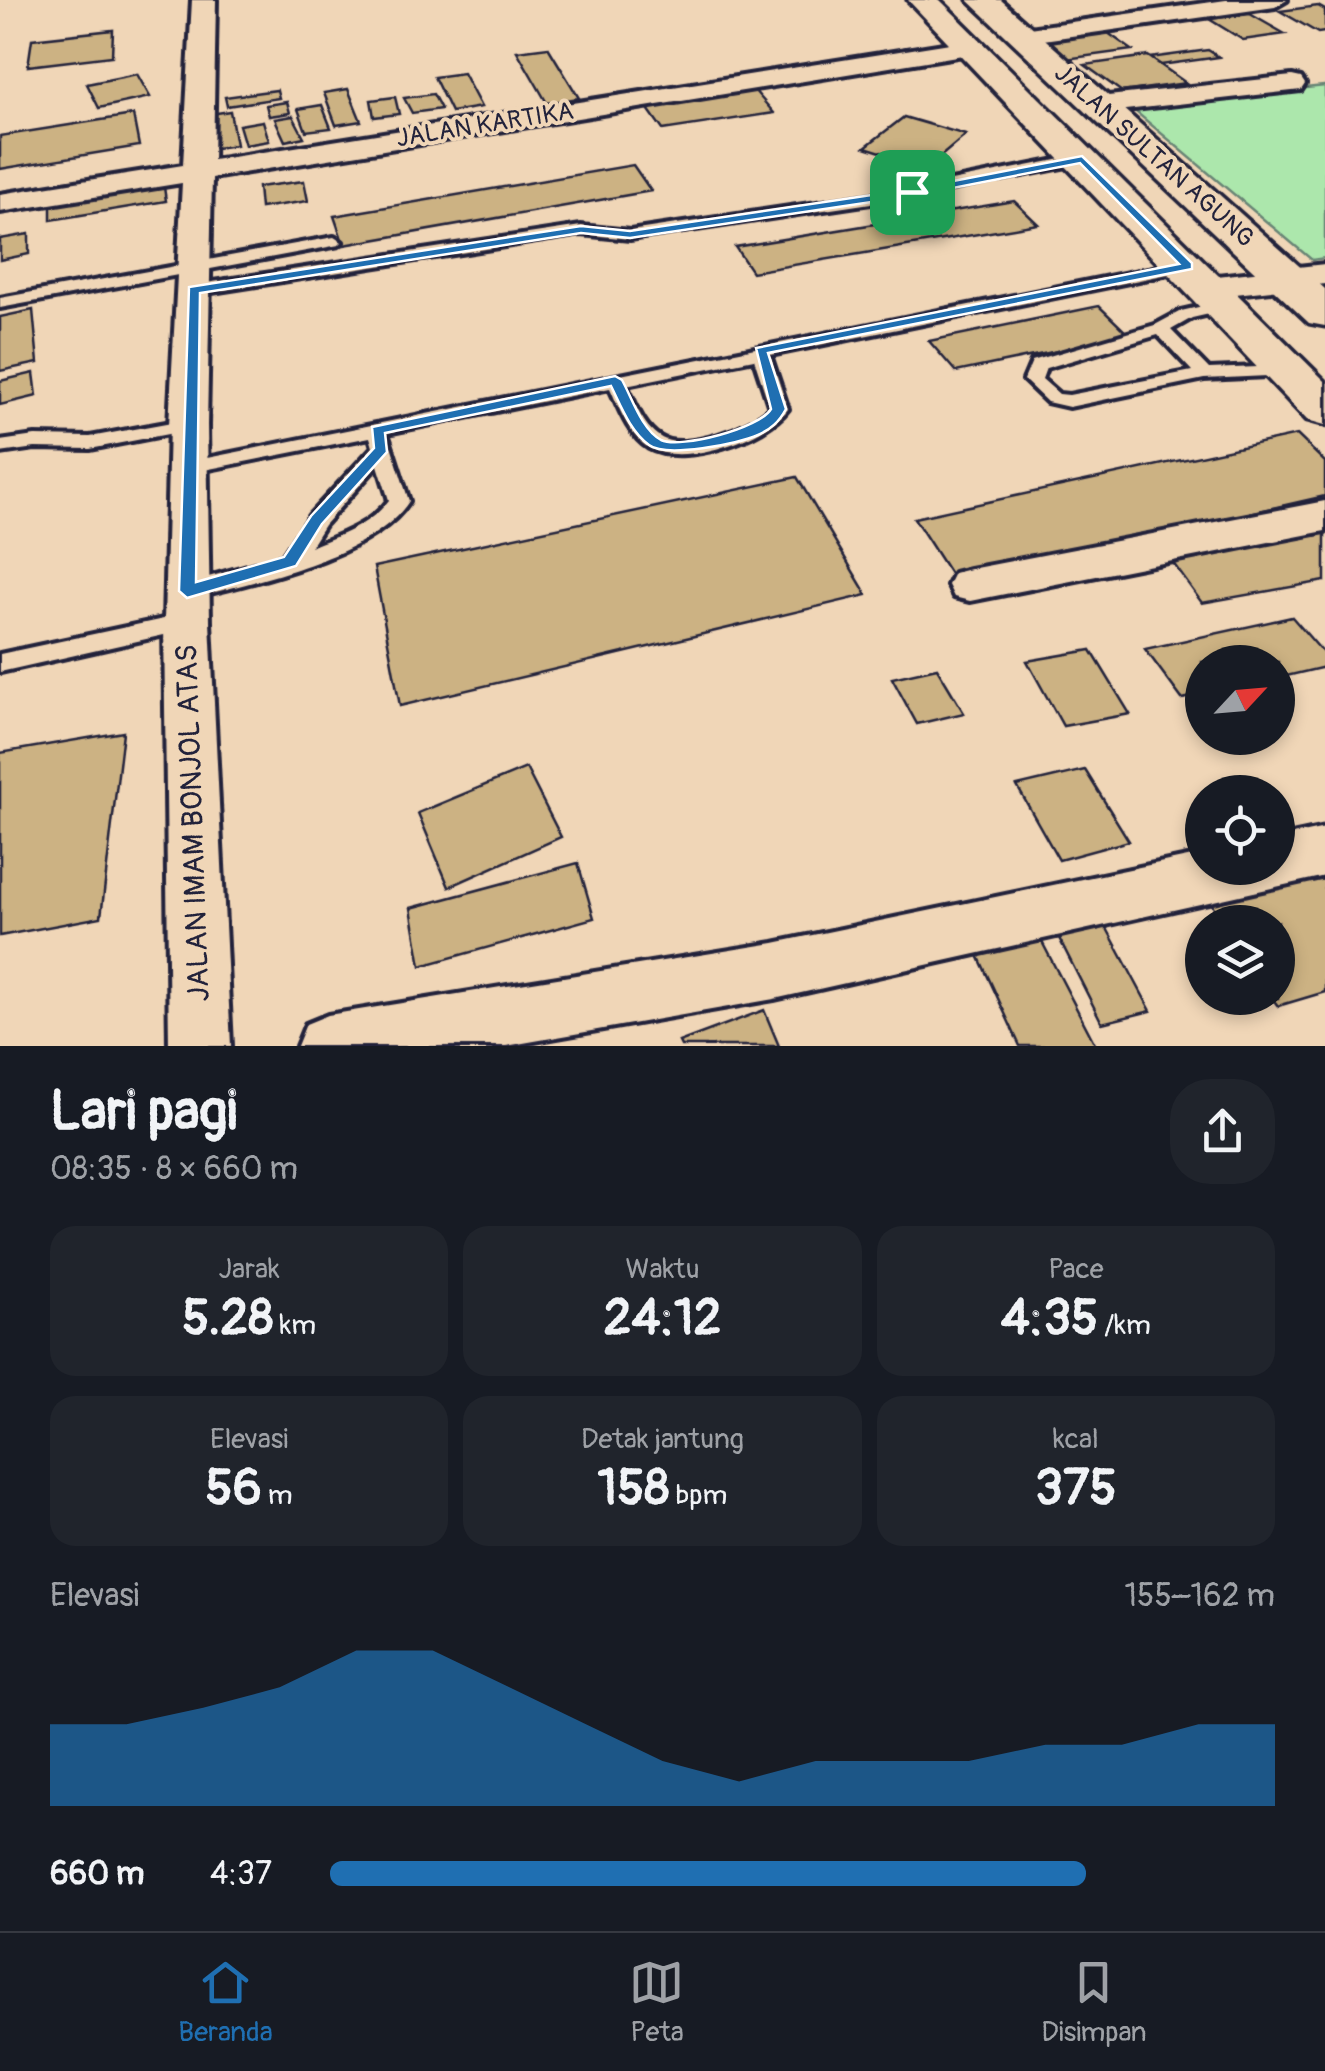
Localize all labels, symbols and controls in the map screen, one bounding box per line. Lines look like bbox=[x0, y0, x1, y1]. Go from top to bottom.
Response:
street label: JALAN SULTAN AGUNG bbox=[1048, 58, 1260, 254]
street label: JALAN KARTIKA bbox=[394, 96, 576, 154]
pin bbox=[870, 150, 955, 235]
icon: arrive bbox=[885, 165, 940, 220]
street label: JALAN IMAM BONJOL ATAS bbox=[168, 644, 218, 1002]
north arrow bbox=[1185, 645, 1295, 755]
map controls bbox=[1185, 645, 1295, 1015]
button: locate bbox=[1185, 775, 1295, 885]
button: layers bbox=[1185, 905, 1295, 1015]
text: Lari pagi bbox=[50, 1077, 237, 1146]
button: share bbox=[1170, 1079, 1275, 1184]
text: 08:35 · 8 × 660 m bbox=[50, 1149, 298, 1189]
text: Jarak bbox=[219, 1252, 280, 1287]
text: Waktu bbox=[626, 1252, 699, 1287]
text: Pace bbox=[1048, 1252, 1104, 1287]
text: 5.28 bbox=[182, 1287, 273, 1350]
text: 24:12 bbox=[604, 1287, 721, 1350]
text: 4:35 bbox=[1001, 1287, 1098, 1350]
text: km bbox=[273, 1308, 316, 1343]
text: /km bbox=[1098, 1308, 1151, 1343]
text: Elevasi bbox=[210, 1422, 288, 1457]
text: Detak jantung bbox=[581, 1422, 744, 1457]
text: kcal bbox=[1053, 1422, 1099, 1457]
text: 56 bbox=[206, 1457, 262, 1520]
text: 158 bbox=[598, 1457, 669, 1520]
text: 375 bbox=[1035, 1457, 1117, 1520]
text: m bbox=[262, 1478, 293, 1513]
text: bpm bbox=[669, 1478, 727, 1513]
text: Elevasi bbox=[50, 1576, 139, 1616]
text: 155–162 m bbox=[1125, 1576, 1275, 1616]
text: 660 m bbox=[50, 1854, 144, 1894]
text: 4:37 bbox=[210, 1854, 272, 1894]
tab: Beranda bbox=[178, 1955, 273, 2050]
tab: Peta bbox=[629, 1955, 684, 2050]
tab: Disimpan bbox=[1041, 1955, 1147, 2050]

